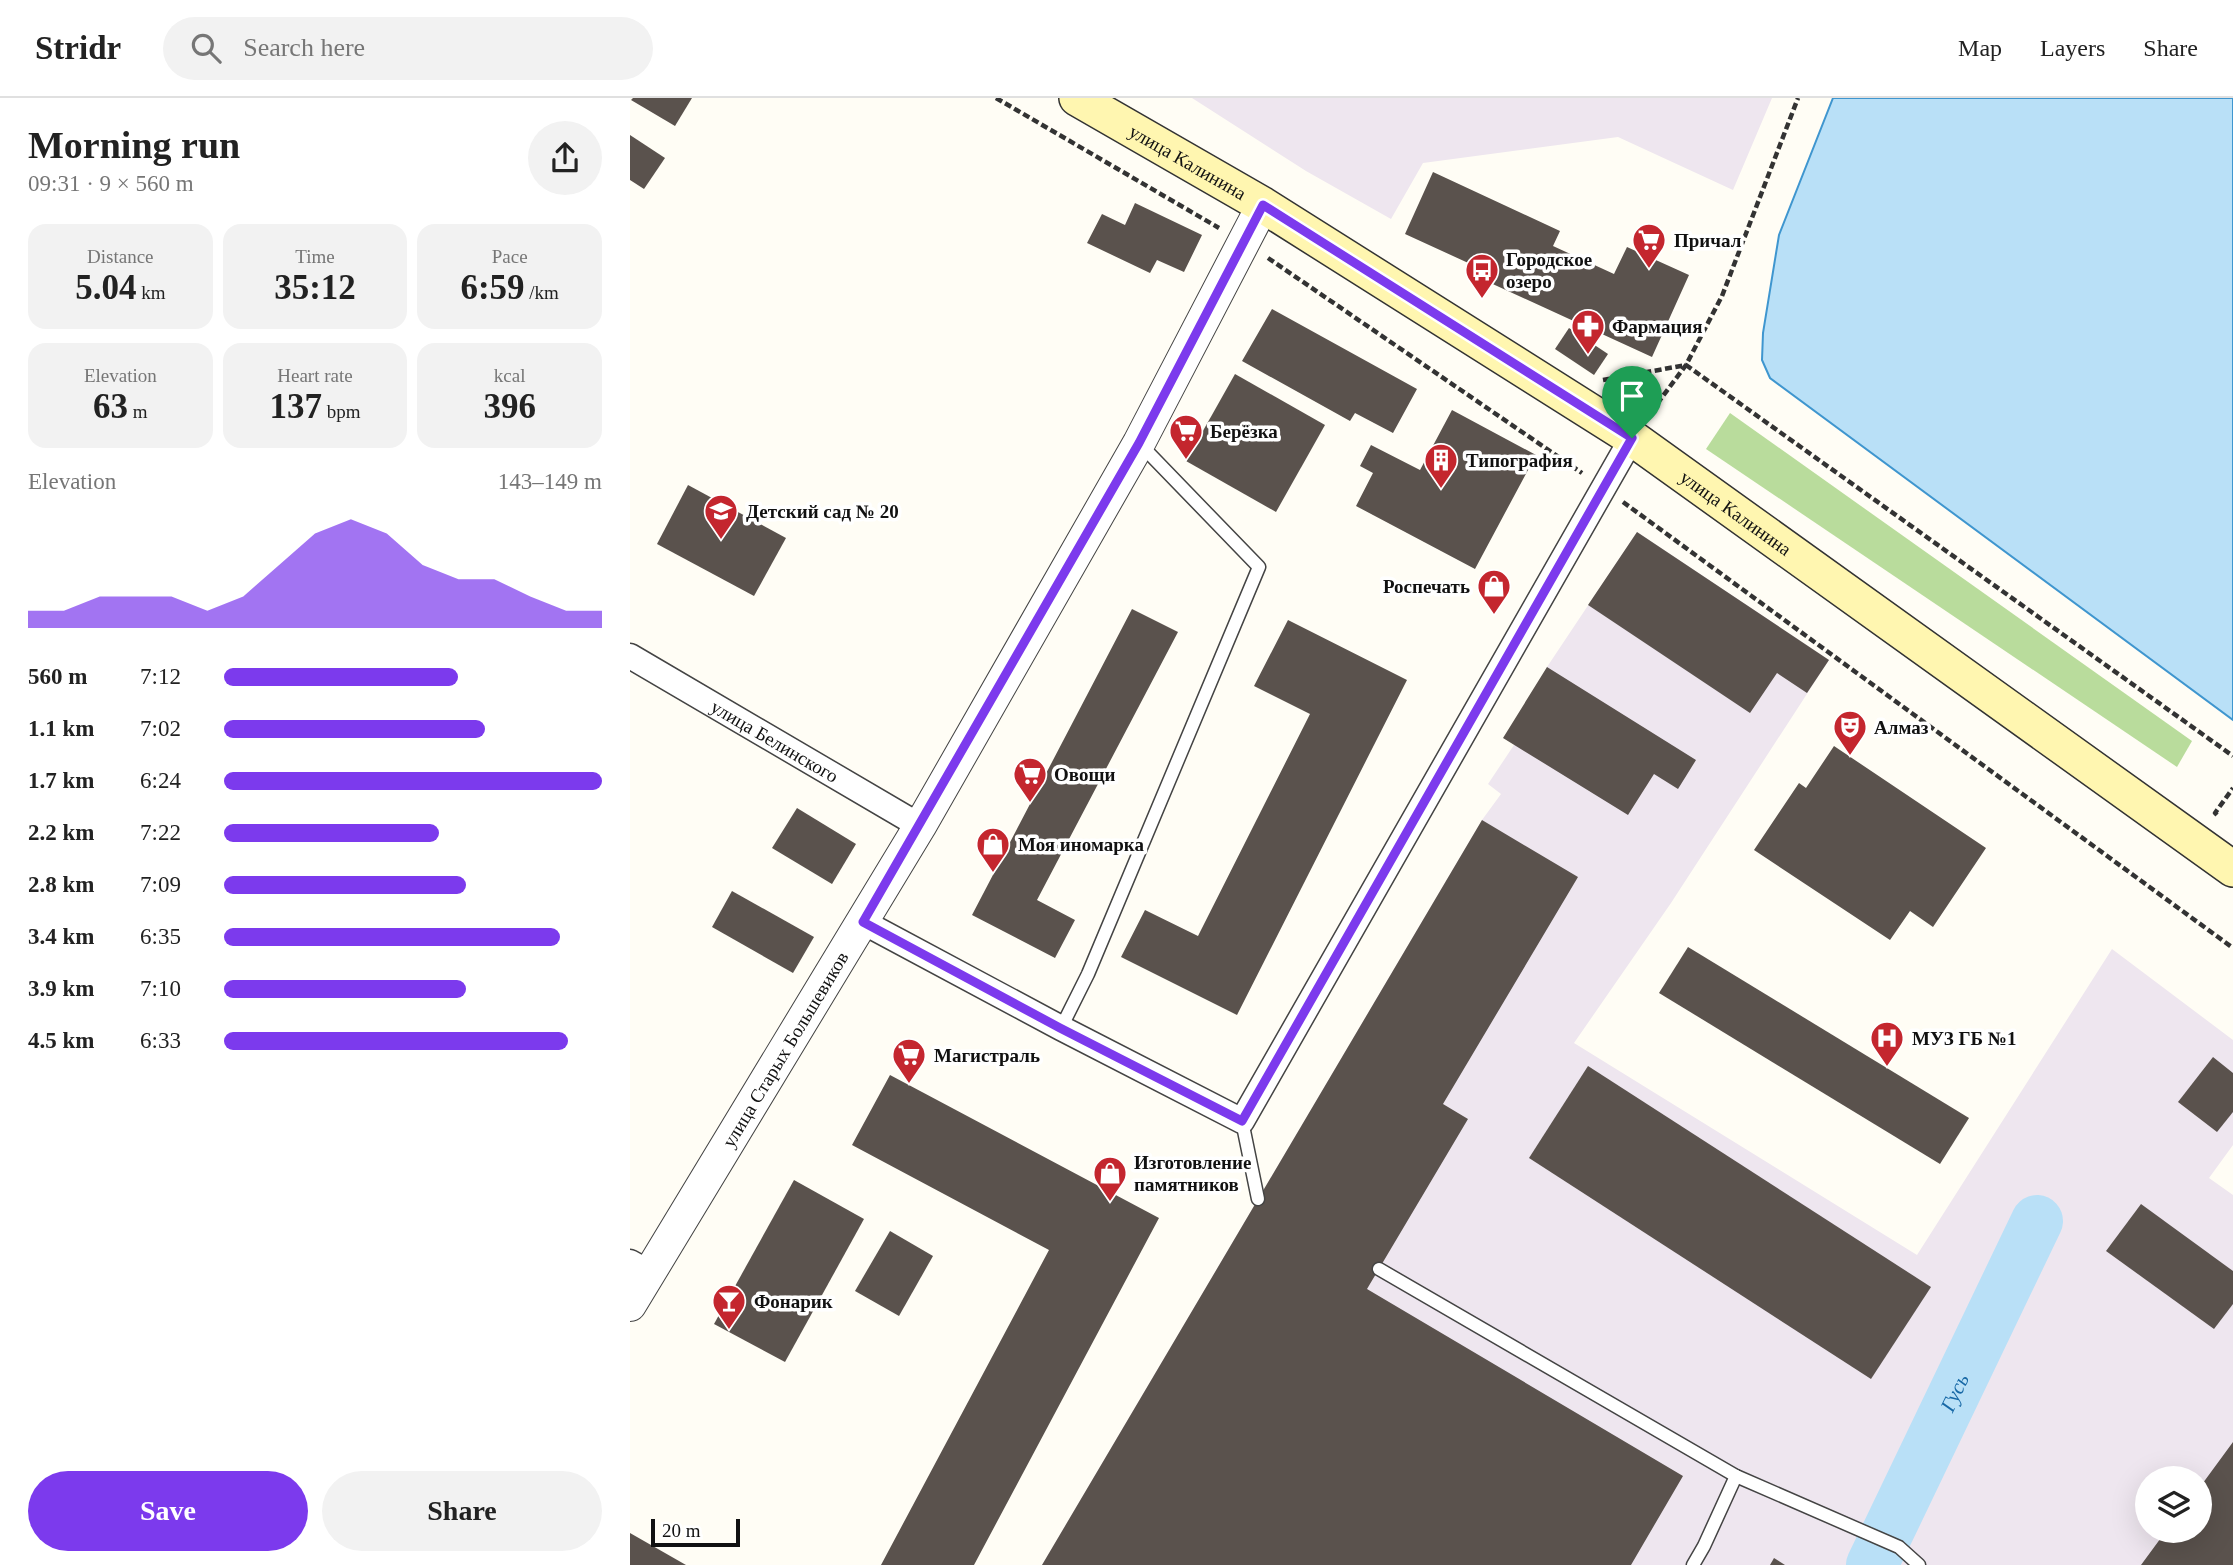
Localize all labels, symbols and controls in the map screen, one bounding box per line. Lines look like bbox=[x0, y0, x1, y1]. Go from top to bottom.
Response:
search box bbox=[163, 17, 653, 80]
icon: search bbox=[187, 29, 225, 67]
text: Stridr bbox=[35, 30, 121, 66]
text: Search here bbox=[243, 33, 365, 62]
text: Map bbox=[1958, 35, 2002, 61]
text: Layers bbox=[2040, 35, 2105, 61]
text: Share bbox=[2143, 35, 2198, 61]
street label: улица Калинина bbox=[1126, 120, 1251, 204]
button: share bbox=[528, 121, 602, 195]
text: Morning run bbox=[28, 124, 240, 166]
text: 09:31 · 9 × 560 m bbox=[28, 171, 194, 196]
supermarket icon: Причал bbox=[1630, 221, 1668, 270]
place label: Причал bbox=[1674, 230, 1742, 251]
text: Distance bbox=[87, 246, 154, 267]
text: Time bbox=[295, 246, 335, 267]
text: Pace bbox=[492, 246, 528, 267]
place label: Городское озеро bbox=[1506, 249, 1592, 292]
bus stop icon: Городское озеро bbox=[1463, 251, 1501, 300]
text: 5.04 bbox=[75, 268, 136, 307]
text: 35:12 bbox=[274, 268, 356, 307]
text: 6:59 bbox=[460, 268, 525, 307]
text: km bbox=[136, 282, 165, 303]
text: /km bbox=[525, 282, 559, 303]
pharmacy icon: Фармация bbox=[1569, 307, 1607, 356]
place label: Фармация bbox=[1612, 316, 1703, 337]
text: Elevation bbox=[84, 365, 157, 386]
text: Heart rate bbox=[277, 365, 353, 386]
text: kcal bbox=[494, 365, 525, 386]
pin bbox=[1602, 366, 1662, 438]
icon: arrive bbox=[1613, 377, 1651, 415]
text: 63 bbox=[93, 387, 128, 426]
text: 137 bbox=[269, 387, 322, 426]
text: 396 bbox=[483, 387, 536, 426]
text: m bbox=[128, 401, 148, 422]
text: bpm bbox=[322, 401, 361, 422]
supermarket icon: Берёзка bbox=[1167, 412, 1205, 461]
place label: Берёзка bbox=[1210, 421, 1278, 442]
building icon: Типография bbox=[1422, 441, 1460, 490]
place label: Типография bbox=[1466, 450, 1573, 471]
street label: улица Калинина bbox=[1677, 466, 1796, 560]
text: Elevation bbox=[28, 469, 116, 494]
text: 143–149 m bbox=[498, 469, 602, 494]
school or university icon: Детский сад № 20 bbox=[702, 492, 740, 541]
place label: Детский сад № 20 bbox=[746, 501, 899, 522]
shop icon: Роспечать bbox=[1475, 567, 1513, 616]
place label: Роспечать bbox=[1383, 576, 1470, 597]
text: 560 m bbox=[28, 664, 87, 689]
text: 7:12 bbox=[140, 664, 181, 689]
street label: улица Белинского bbox=[708, 696, 842, 786]
theatre icon: Алмаз bbox=[1831, 708, 1869, 757]
text: 1.1 km bbox=[28, 716, 94, 741]
text: 7:02 bbox=[140, 716, 181, 741]
place label: Алмаз bbox=[1874, 717, 1929, 738]
supermarket icon: Овощи bbox=[1011, 755, 1049, 804]
place label: Овощи bbox=[1054, 764, 1115, 785]
text: 1.7 km bbox=[28, 768, 94, 793]
text: 6:24 bbox=[140, 768, 181, 793]
text: 2.2 km bbox=[28, 820, 94, 845]
text: 7:22 bbox=[140, 820, 181, 845]
shop icon: Моя иномарка bbox=[974, 825, 1012, 874]
place label: Моя иномарка bbox=[1018, 834, 1144, 855]
text: 2.8 km bbox=[28, 872, 94, 897]
text: 7:09 bbox=[140, 872, 181, 897]
text: 3.4 km bbox=[28, 924, 94, 949]
text: 6:35 bbox=[140, 924, 181, 949]
street label: улица Старых Большевиков bbox=[718, 948, 852, 1151]
text: 3.9 km bbox=[28, 976, 94, 1001]
text: 7:10 bbox=[140, 976, 181, 1001]
hospital icon: МУЗ ГБ №1 bbox=[1868, 1019, 1906, 1068]
text: 4.5 km bbox=[28, 1028, 94, 1053]
text: 6:33 bbox=[140, 1028, 181, 1053]
place label: МУЗ ГБ №1 bbox=[1912, 1028, 2016, 1049]
supermarket icon: Магистраль bbox=[890, 1036, 928, 1085]
place label: Магистраль bbox=[934, 1045, 1040, 1066]
place label: Изготовление памятников bbox=[1134, 1152, 1251, 1195]
shop icon: Изготовление памятников bbox=[1091, 1154, 1129, 1203]
bar icon: Фонарик bbox=[710, 1282, 748, 1331]
place label: Фонарик bbox=[754, 1291, 833, 1312]
water label: Гусь bbox=[1935, 1370, 1974, 1417]
map controls bbox=[2135, 1466, 2212, 1543]
button: layers bbox=[2135, 1466, 2212, 1543]
button: Save bbox=[28, 1471, 308, 1551]
button: Share bbox=[322, 1471, 602, 1551]
scale bar bbox=[651, 1516, 740, 1548]
text: 20 m bbox=[662, 1520, 701, 1541]

